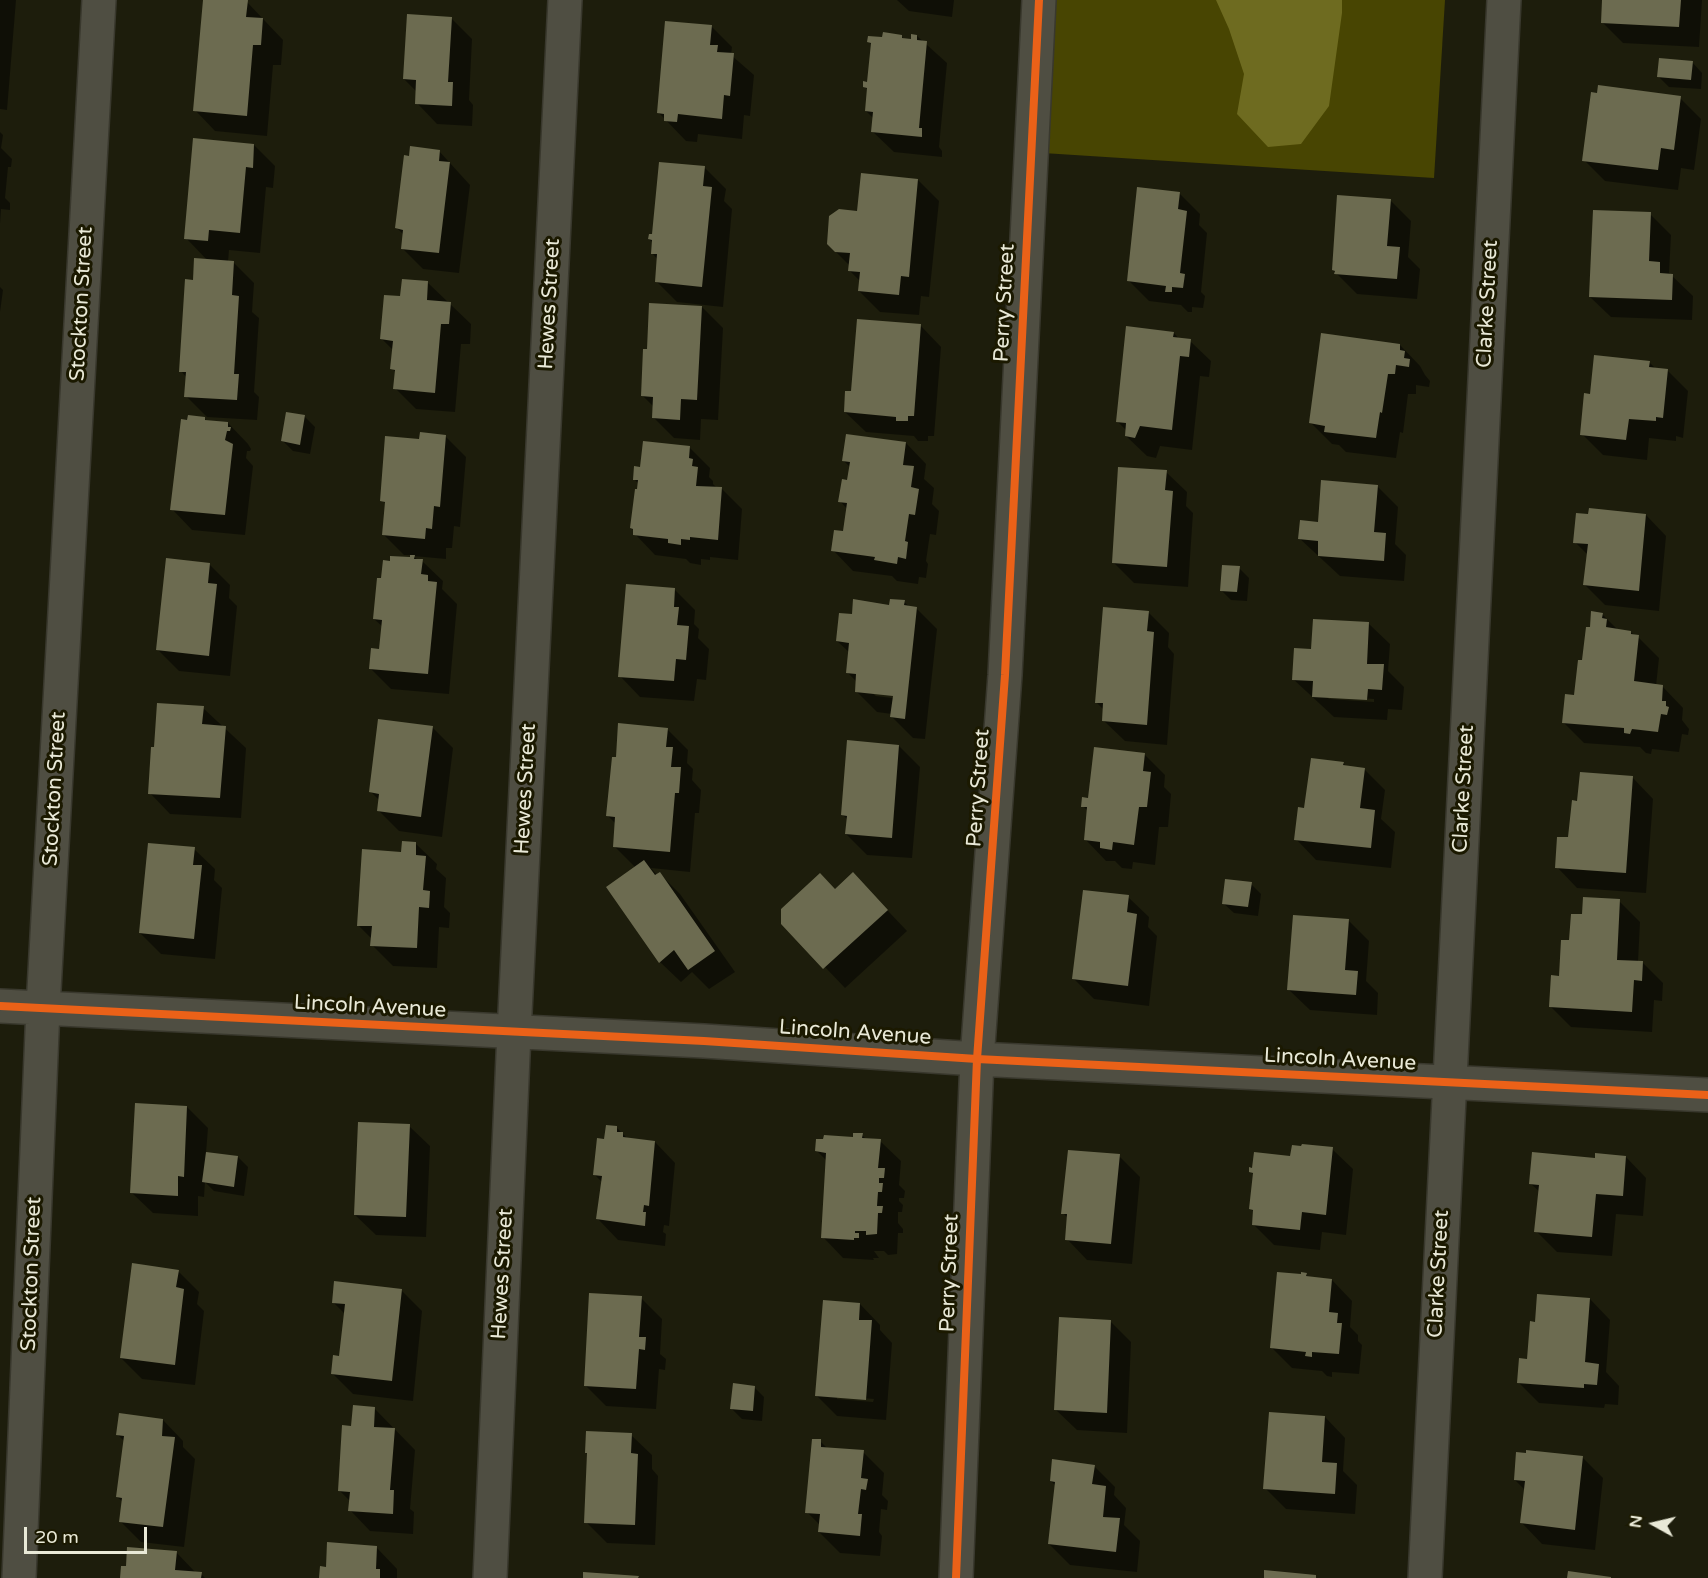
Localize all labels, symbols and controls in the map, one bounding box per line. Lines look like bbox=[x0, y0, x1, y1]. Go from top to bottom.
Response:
street label: Stockton Street bbox=[65, 226, 99, 382]
street label: Hewes Street bbox=[534, 238, 566, 370]
street label: Clarke Street bbox=[1472, 239, 1504, 369]
street label: Perry Street bbox=[989, 243, 1021, 363]
street label: Stockton Street bbox=[38, 711, 72, 867]
street label: Hewes Street bbox=[510, 723, 542, 855]
street label: Clarke Street bbox=[1448, 724, 1480, 854]
street label: Perry Street bbox=[962, 728, 996, 848]
street label: Lincoln Avenue bbox=[293, 990, 447, 1024]
street label: Lincoln Avenue bbox=[778, 1015, 932, 1051]
street label: Lincoln Avenue bbox=[1263, 1043, 1417, 1077]
street label: Stockton Street bbox=[17, 1196, 47, 1352]
street label: Hewes Street bbox=[487, 1208, 519, 1340]
street label: Clarke Street bbox=[1423, 1209, 1455, 1339]
street label: Perry Street bbox=[935, 1213, 965, 1333]
north arrow bbox=[1624, 1494, 1684, 1554]
text: N bbox=[1625, 1514, 1647, 1529]
scale bar bbox=[27, 1515, 150, 1553]
text: 20 m bbox=[35, 1526, 79, 1548]

